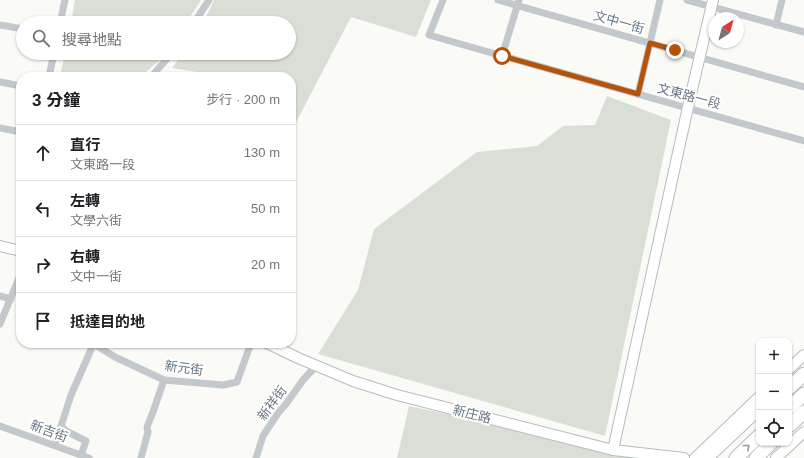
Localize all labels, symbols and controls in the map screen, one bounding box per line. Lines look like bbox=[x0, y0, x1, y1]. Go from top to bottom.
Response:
street label: 文中一街 bbox=[592, 8, 646, 36]
north arrow bbox=[708, 12, 744, 48]
search box bbox=[16, 16, 296, 60]
icon: search bbox=[30, 27, 52, 49]
text: 搜尋地點 bbox=[62, 31, 122, 48]
route end bbox=[666, 41, 684, 59]
route start bbox=[493, 47, 511, 65]
street label: 文東路一段 bbox=[656, 80, 722, 112]
text: 3 分鐘 bbox=[32, 91, 80, 110]
text: 步行 · 200 m bbox=[206, 92, 280, 107]
text: 直行 bbox=[70, 136, 100, 153]
icon: ahead bbox=[32, 142, 54, 164]
text: 130 m bbox=[244, 145, 280, 160]
text: 文東路一段 bbox=[70, 157, 135, 172]
text: 左轉 bbox=[70, 192, 100, 209]
icon: left bbox=[32, 198, 54, 220]
text: 50 m bbox=[251, 201, 280, 216]
text: 文學六街 bbox=[70, 213, 122, 228]
text: 右轉 bbox=[70, 248, 100, 265]
icon: right bbox=[32, 254, 54, 276]
text: 20 m bbox=[251, 257, 280, 272]
text: 文中一街 bbox=[70, 269, 122, 284]
icon: arrive bbox=[32, 310, 54, 332]
text: 抵達目的地 bbox=[70, 313, 145, 330]
map controls bbox=[756, 338, 792, 446]
button: + bbox=[756, 338, 792, 374]
street label: 新元街 bbox=[164, 358, 204, 378]
button: − bbox=[756, 374, 792, 410]
street label: 新祥街 bbox=[254, 383, 290, 423]
street label: 新庄路 bbox=[451, 402, 493, 426]
button: locate bbox=[756, 410, 792, 446]
street label: 新吉街 bbox=[28, 417, 70, 445]
one-way arrow bbox=[743, 445, 750, 452]

